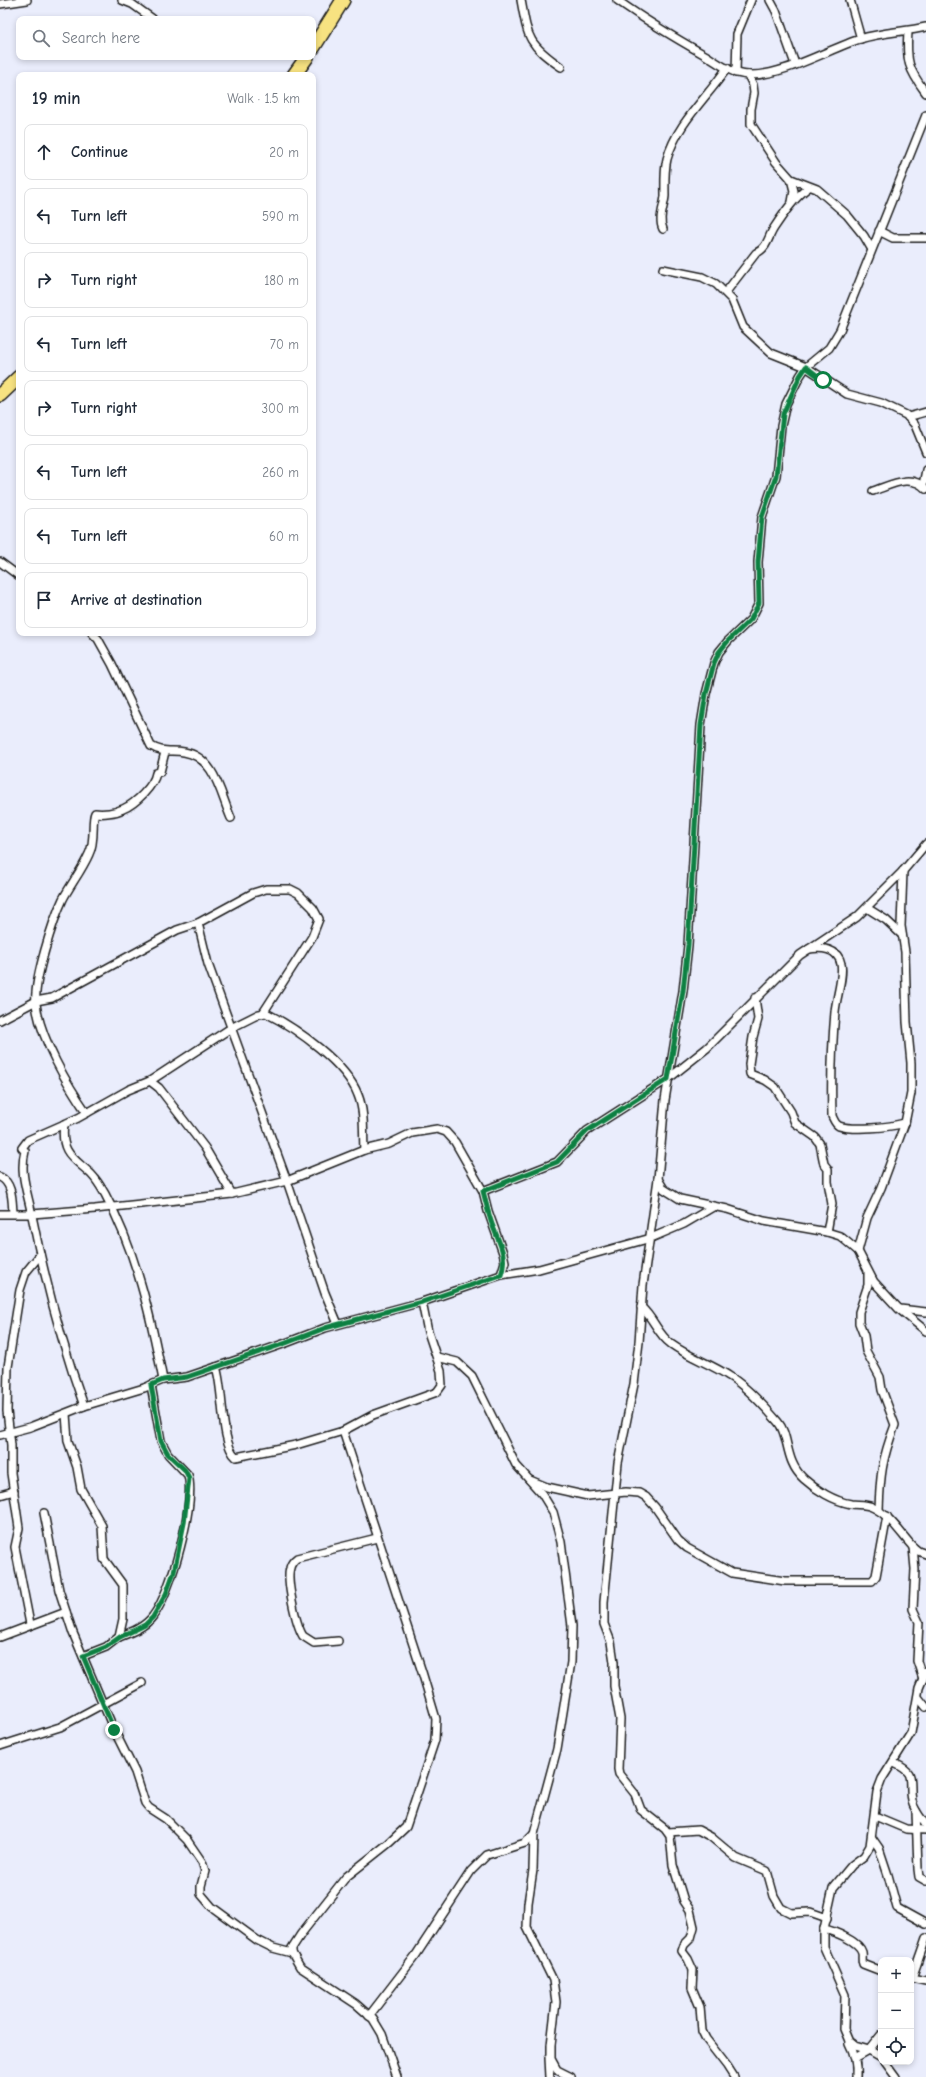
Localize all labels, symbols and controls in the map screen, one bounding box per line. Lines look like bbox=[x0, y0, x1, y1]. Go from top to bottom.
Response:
search box bbox=[16, 16, 316, 60]
icon: search bbox=[30, 27, 52, 49]
text: Search here bbox=[62, 29, 140, 47]
text: 19 min bbox=[32, 89, 81, 108]
text: Walk · 1.5 km bbox=[227, 91, 300, 106]
icon: ahead bbox=[33, 141, 55, 163]
text: Continue bbox=[71, 143, 128, 161]
text: 20 m bbox=[269, 145, 299, 160]
icon: left bbox=[33, 205, 55, 227]
text: Turn left bbox=[71, 207, 127, 225]
text: 590 m bbox=[262, 209, 299, 224]
icon: right bbox=[33, 269, 55, 291]
text: Turn right bbox=[71, 271, 137, 289]
text: 180 m bbox=[264, 273, 299, 288]
icon: left bbox=[33, 333, 55, 355]
text: Turn left bbox=[71, 335, 127, 353]
text: 70 m bbox=[270, 337, 299, 352]
route start bbox=[814, 371, 832, 389]
icon: right bbox=[33, 397, 55, 419]
text: Turn right bbox=[71, 399, 137, 417]
text: 300 m bbox=[261, 401, 299, 416]
icon: left bbox=[33, 461, 55, 483]
text: Turn left bbox=[71, 463, 127, 481]
text: 260 m bbox=[262, 465, 299, 480]
icon: left bbox=[33, 525, 55, 547]
text: Turn left bbox=[71, 527, 127, 545]
text: 60 m bbox=[269, 529, 299, 544]
icon: arrive bbox=[33, 589, 55, 611]
text: Arrive at destination bbox=[71, 591, 202, 609]
route end bbox=[105, 1721, 123, 1739]
map controls bbox=[878, 1957, 914, 2065]
button: + bbox=[878, 1957, 914, 1993]
button: − bbox=[878, 1993, 914, 2029]
button: locate bbox=[878, 2029, 914, 2065]

